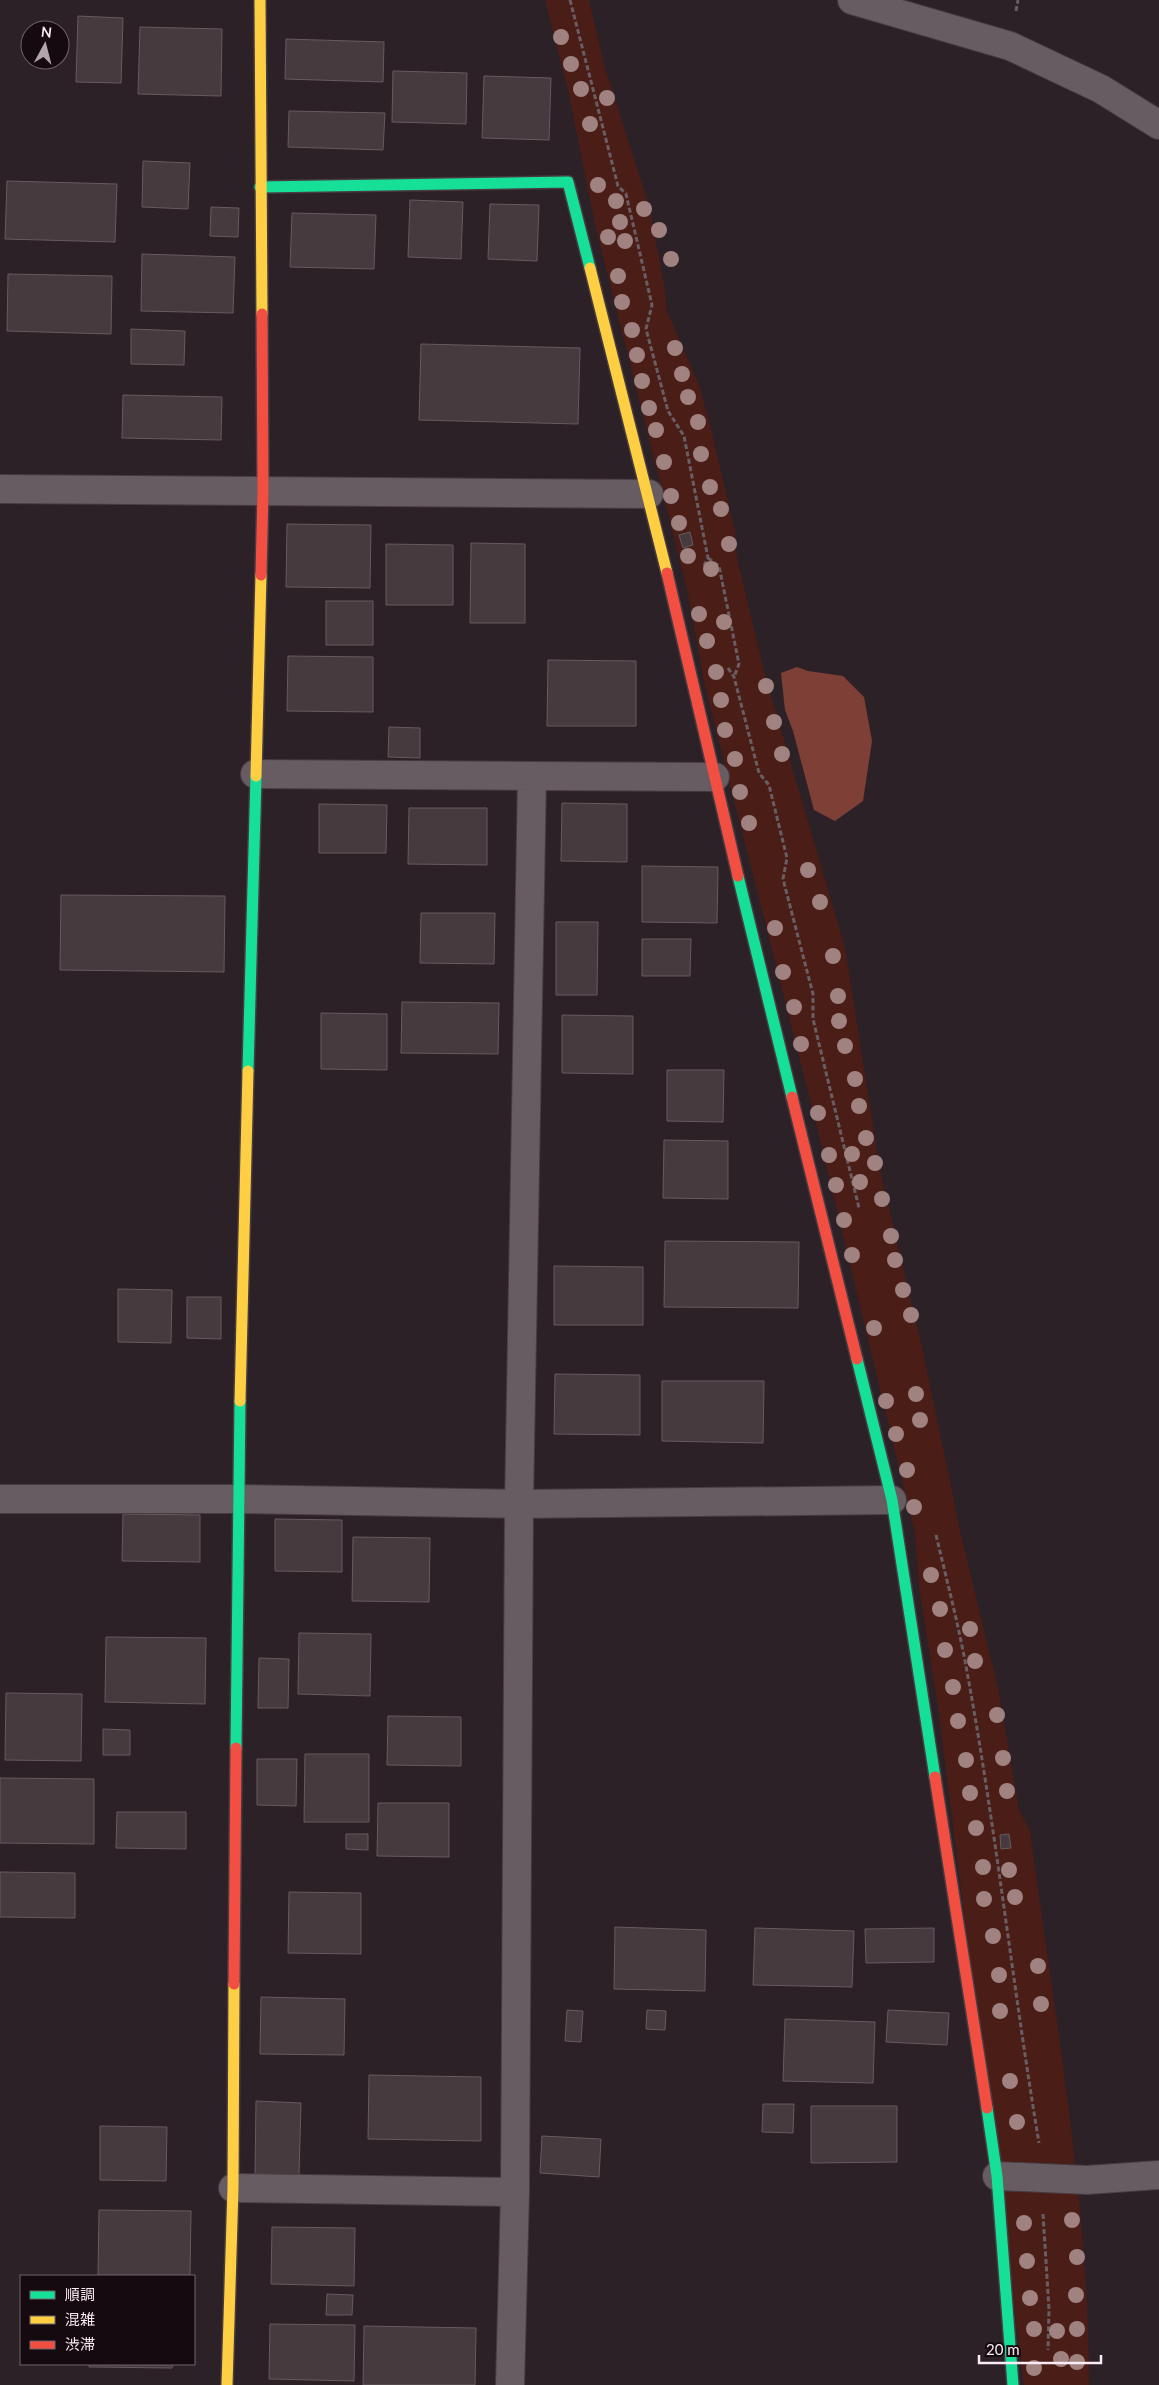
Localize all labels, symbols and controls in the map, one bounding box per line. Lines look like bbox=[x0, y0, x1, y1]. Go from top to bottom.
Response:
north arrow bbox=[20, 20, 70, 70]
text: N bbox=[40, 23, 53, 41]
legend bbox=[20, 2275, 195, 2365]
text: 順調 bbox=[65, 2285, 95, 2303]
text: 混雑 bbox=[65, 2310, 95, 2328]
scale bar bbox=[979, 2332, 1102, 2364]
text: 渋滞 bbox=[65, 2335, 95, 2353]
text: 20 m bbox=[986, 2340, 1020, 2358]

